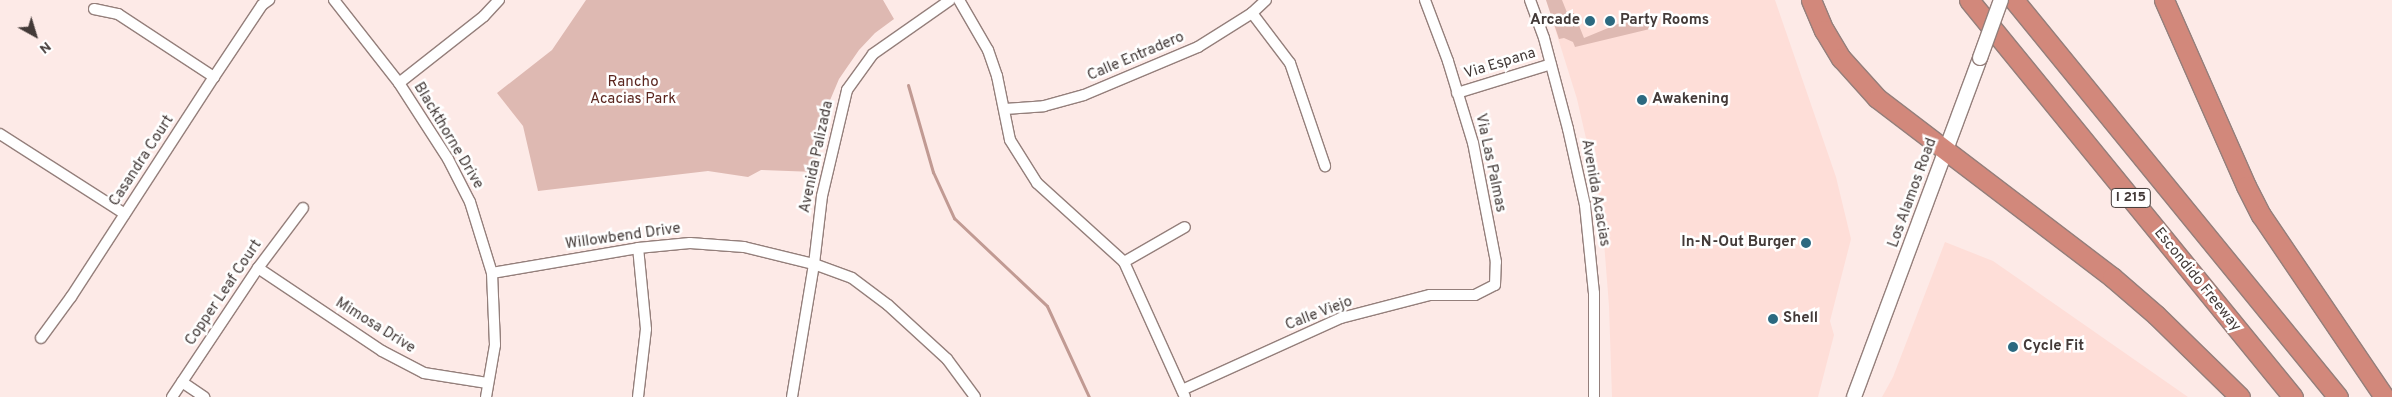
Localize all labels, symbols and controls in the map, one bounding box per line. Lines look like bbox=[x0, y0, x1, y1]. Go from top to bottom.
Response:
north arrow bbox=[10, 10, 60, 60]
place label: Arcade bbox=[1530, 12, 1580, 30]
place label: Party Rooms bbox=[1620, 12, 1709, 30]
marker: Arcade bbox=[1584, 15, 1596, 27]
marker: Party Rooms bbox=[1604, 15, 1616, 27]
street label: Calle Entradero bbox=[1085, 29, 1187, 85]
text: N bbox=[35, 37, 54, 57]
street label: Via Espana bbox=[1462, 45, 1538, 83]
park label: Rancho Acacias Park bbox=[590, 73, 676, 108]
street label: Blackthorne Drive bbox=[409, 79, 487, 193]
place label: Awakening bbox=[1652, 91, 1729, 109]
marker: Awakening bbox=[1636, 94, 1648, 106]
street label: Avenida Palizada bbox=[796, 99, 838, 215]
street label: Casandra Court bbox=[106, 112, 178, 210]
street label: Via Las Palmas bbox=[1471, 112, 1509, 214]
street label: Los Alamos Road bbox=[1885, 136, 1941, 250]
street label: Avenida Acacias bbox=[1577, 138, 1613, 248]
road number: I 215 bbox=[2110, 187, 2152, 210]
street label: Willowbend Drive bbox=[564, 220, 682, 254]
street label: Escondido Freeway bbox=[2150, 225, 2244, 335]
place label: In-N-Out Burger bbox=[1681, 234, 1796, 252]
street label: Copper Leaf Court bbox=[182, 237, 266, 349]
marker: In-N-Out Burger bbox=[1800, 237, 1812, 249]
street label: Calle Viejo bbox=[1283, 293, 1355, 335]
street label: Mimosa Drive bbox=[332, 294, 418, 358]
place label: Shell bbox=[1783, 310, 1818, 328]
marker: Shell bbox=[1767, 313, 1779, 325]
place label: Cycle Fit bbox=[2023, 338, 2084, 356]
marker: Cycle Fit bbox=[2007, 341, 2019, 353]

